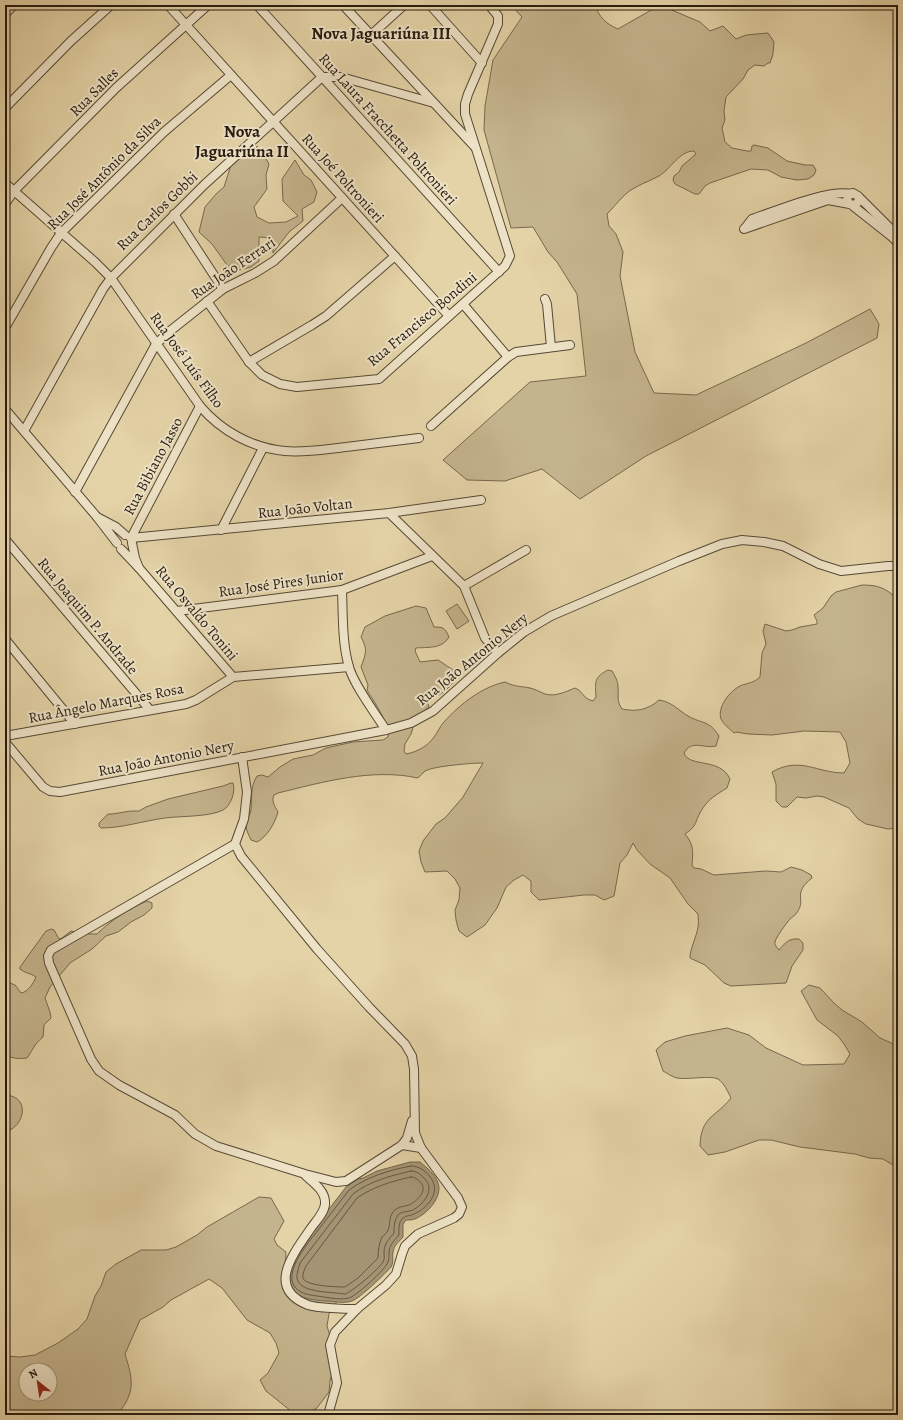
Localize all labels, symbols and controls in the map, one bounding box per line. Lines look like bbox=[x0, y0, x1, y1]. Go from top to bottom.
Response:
district label: Nova Jaguariúna III bbox=[311, 22, 451, 45]
street label: Rua Laura Fracchetta Poltronieri bbox=[314, 49, 462, 209]
street label: Rua Salles bbox=[65, 63, 123, 121]
street label: Rua José Antônio da Silva bbox=[43, 112, 165, 234]
district label: Nova Jaguariúna II bbox=[195, 120, 289, 163]
street label: Rua Joé Poltronieri bbox=[297, 129, 389, 227]
street label: Rua Carlos Gobbi bbox=[112, 167, 202, 255]
street label: Rua João Ferrari bbox=[187, 232, 279, 304]
street label: Rua Francisco Bondini bbox=[363, 267, 481, 371]
street label: Rua José Luís Filho bbox=[145, 308, 229, 412]
street label: Rua Bibiano Jasso bbox=[119, 413, 187, 519]
street label: Rua João Voltan bbox=[257, 493, 353, 523]
street label: Rua Joaquim P. Andrade bbox=[33, 553, 143, 679]
street label: Rua Osvaldo Tonini bbox=[151, 561, 243, 665]
street label: Rua José Pires Junior bbox=[217, 564, 345, 602]
street label: Rua João Antonio Nery bbox=[412, 608, 532, 710]
street label: Rua Ângelo Marques Rosa bbox=[27, 678, 185, 728]
street label: Rua João Antonio Nery bbox=[96, 735, 236, 781]
north arrow bbox=[18, 1362, 58, 1402]
text: N bbox=[26, 1365, 40, 1382]

